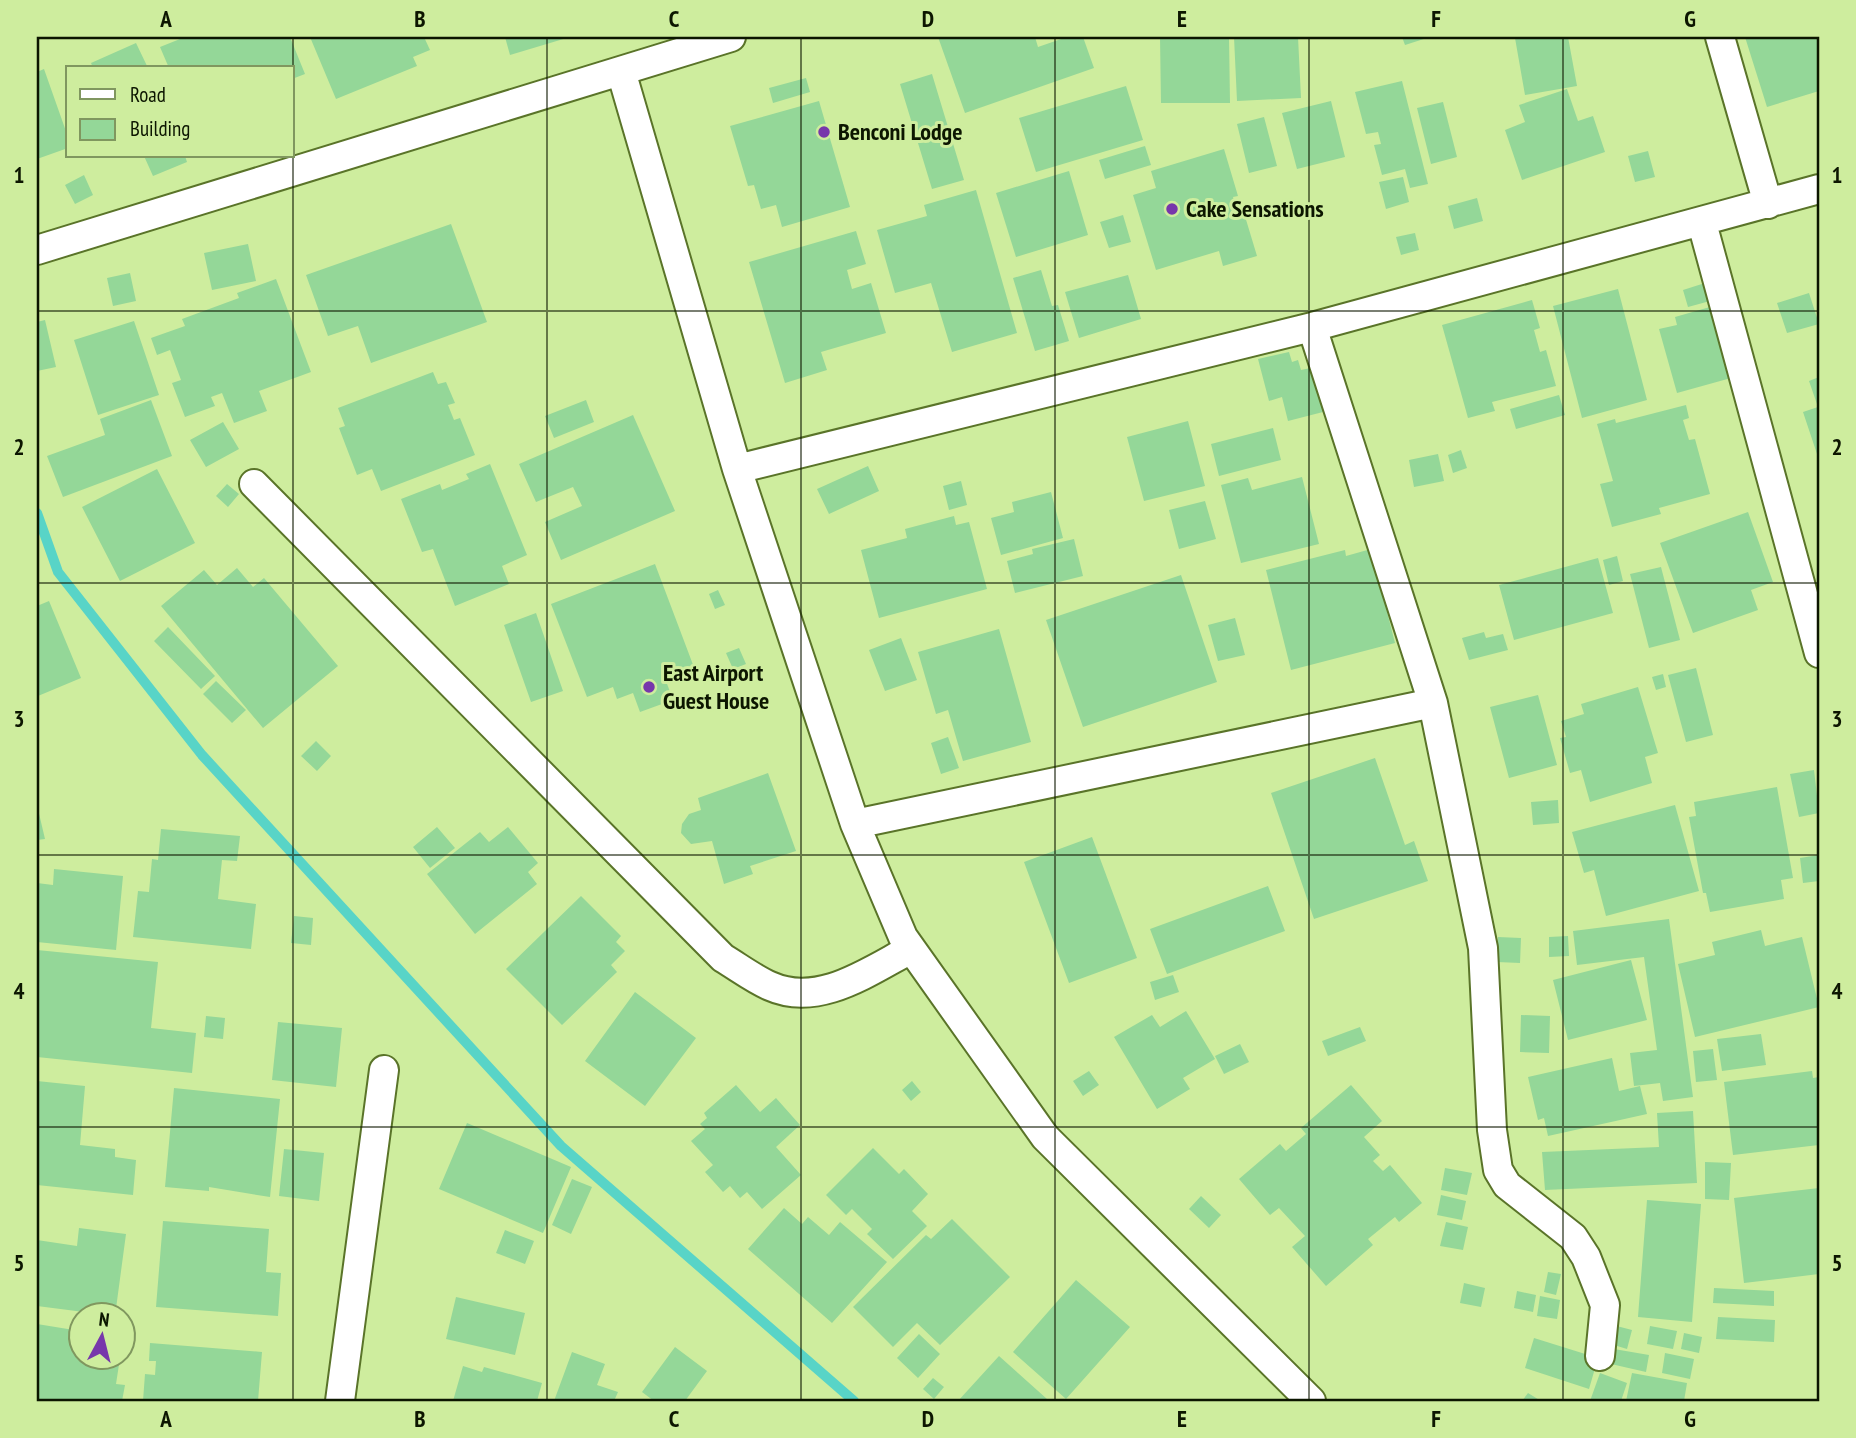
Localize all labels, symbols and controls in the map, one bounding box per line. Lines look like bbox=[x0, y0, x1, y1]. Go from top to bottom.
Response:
text: A bbox=[159, 4, 172, 33]
text: B bbox=[414, 4, 426, 33]
text: C bbox=[669, 4, 680, 33]
text: D bbox=[922, 4, 934, 33]
text: E bbox=[1177, 4, 1187, 33]
text: F bbox=[1431, 4, 1441, 33]
text: G bbox=[1684, 4, 1696, 33]
legend bbox=[66, 66, 294, 158]
text: Road bbox=[130, 81, 166, 108]
text: Building bbox=[130, 115, 190, 142]
place label: Benconi Lodge bbox=[838, 116, 963, 147]
marker: Benconi Lodge bbox=[816, 124, 832, 140]
text: 1 bbox=[14, 160, 25, 189]
text: 1 bbox=[1832, 160, 1843, 189]
place label: Cake Sensations bbox=[1186, 193, 1324, 224]
marker: Cake Sensations bbox=[1164, 201, 1180, 217]
text: 2 bbox=[14, 432, 25, 461]
text: 2 bbox=[1832, 432, 1843, 461]
place label: East Airport Guest House bbox=[663, 657, 769, 716]
marker: East Airport Guest House bbox=[641, 679, 657, 695]
text: 3 bbox=[14, 704, 25, 733]
text: 3 bbox=[1832, 704, 1843, 733]
text: 4 bbox=[14, 976, 25, 1005]
text: 4 bbox=[1832, 976, 1843, 1005]
text: 5 bbox=[14, 1248, 25, 1277]
text: 5 bbox=[1832, 1248, 1843, 1277]
north arrow bbox=[66, 1302, 136, 1372]
text: N bbox=[98, 1307, 111, 1332]
text: A bbox=[159, 1404, 172, 1433]
text: B bbox=[414, 1404, 426, 1433]
text: C bbox=[669, 1404, 680, 1433]
text: D bbox=[922, 1404, 934, 1433]
text: E bbox=[1177, 1404, 1187, 1433]
text: F bbox=[1431, 1404, 1441, 1433]
text: G bbox=[1684, 1404, 1696, 1433]

